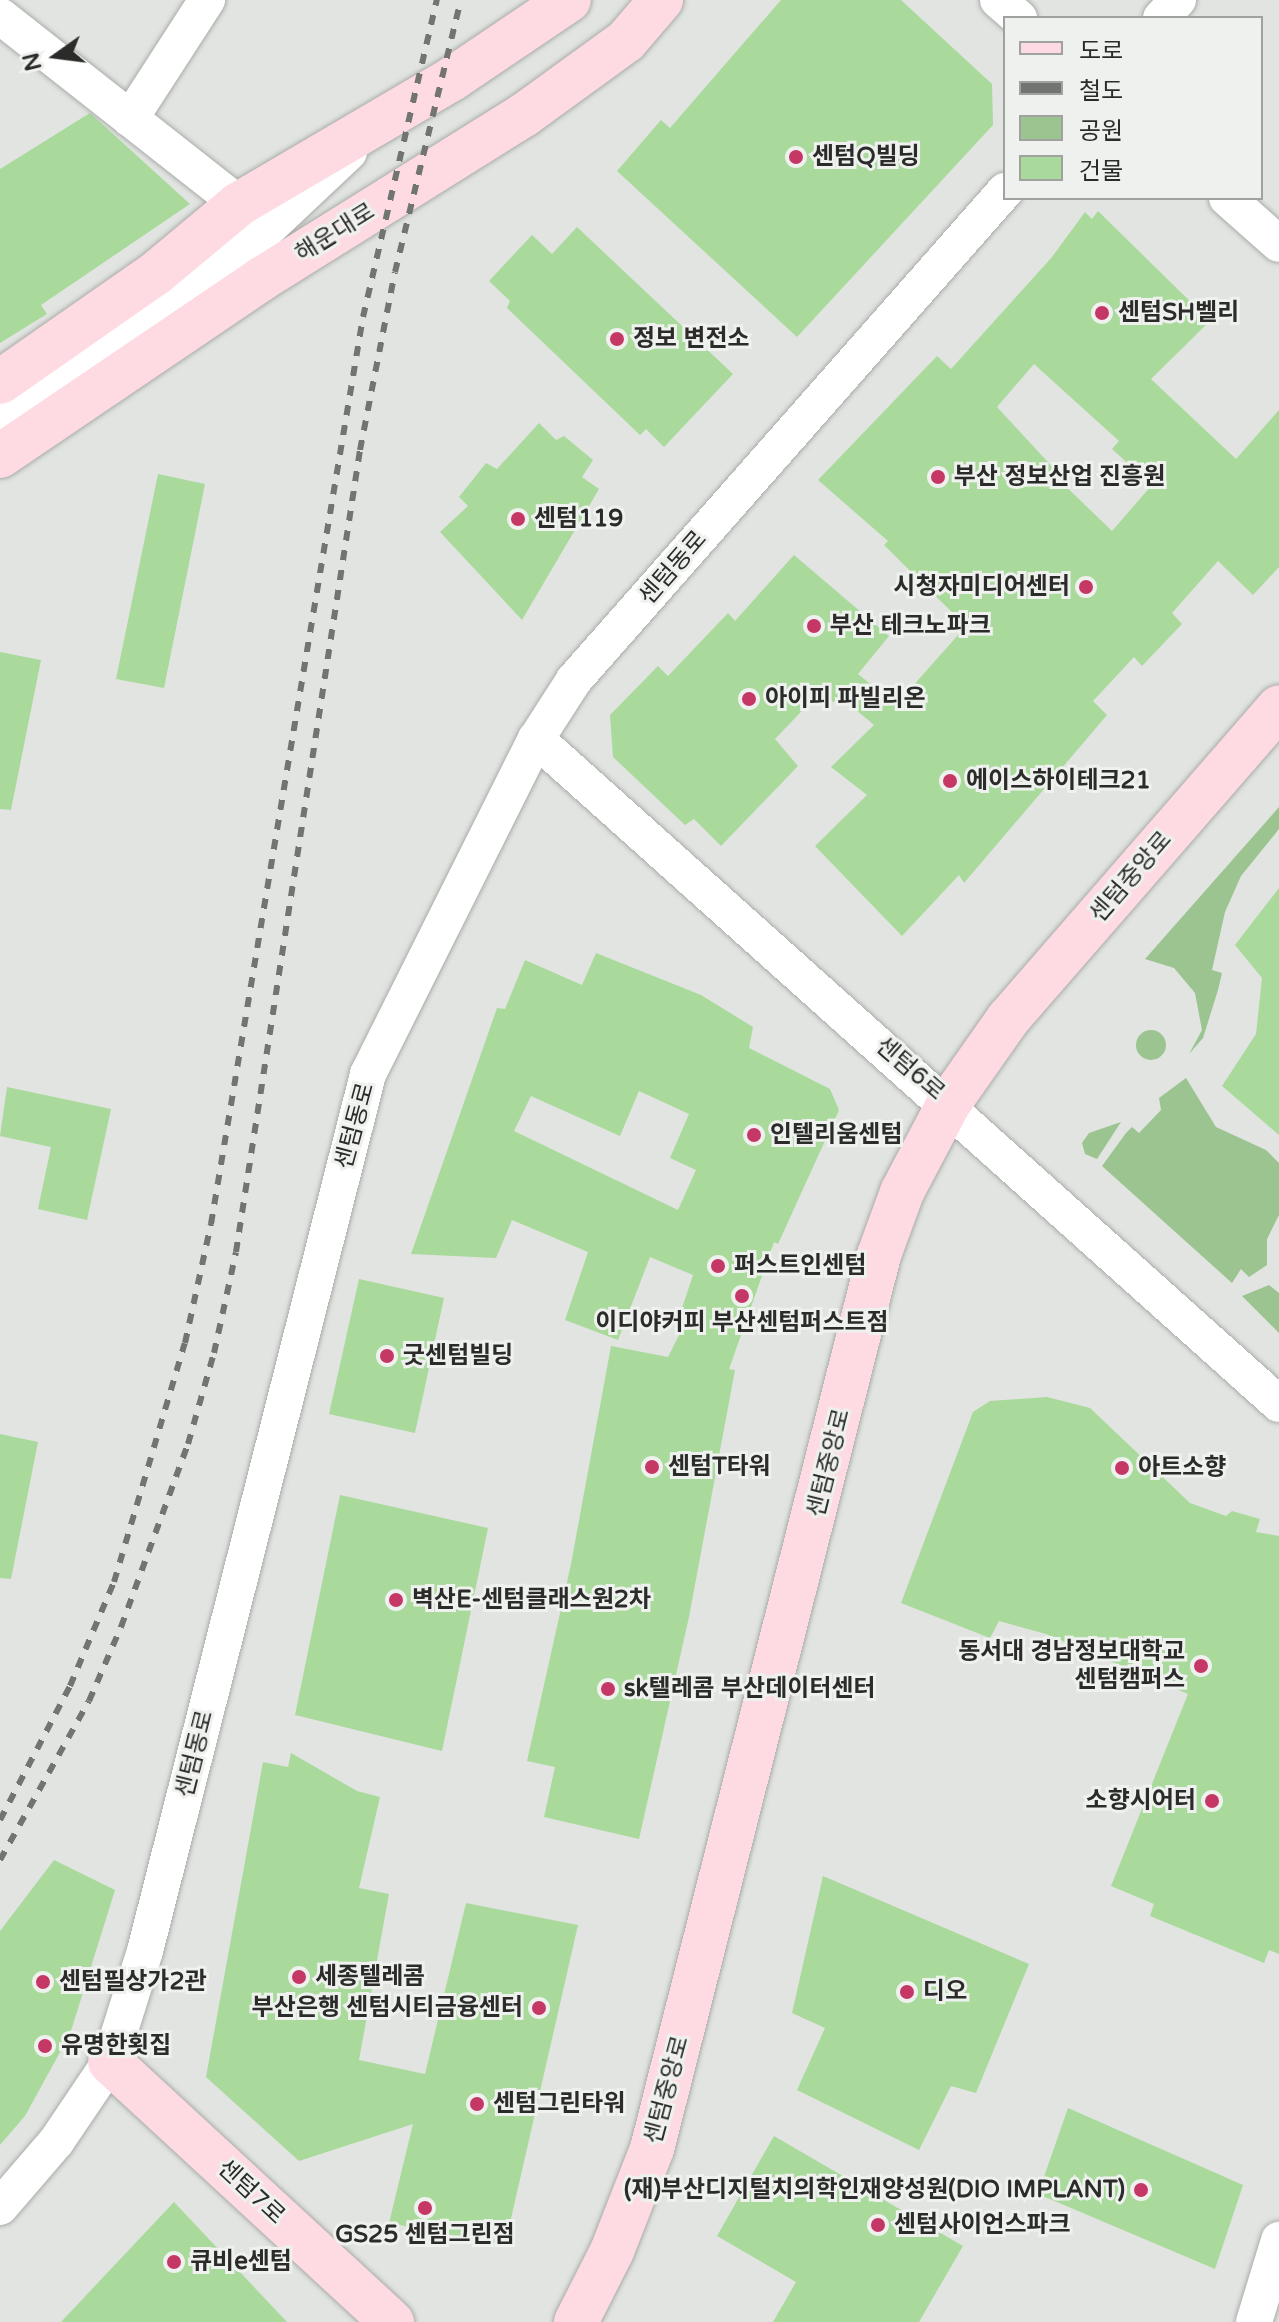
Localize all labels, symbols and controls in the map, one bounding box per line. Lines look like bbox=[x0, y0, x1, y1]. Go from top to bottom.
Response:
north arrow bbox=[16, 16, 96, 96]
legend bbox=[1003, 16, 1263, 200]
text: 도로 bbox=[1079, 37, 1123, 66]
text: N bbox=[18, 50, 47, 74]
text: 철도 bbox=[1079, 77, 1123, 106]
text: 공원 bbox=[1079, 117, 1123, 146]
place label: 센텀Q빌딩 bbox=[812, 143, 920, 171]
marker: 센텀Q빌딩 bbox=[787, 148, 805, 166]
text: 건물 bbox=[1079, 157, 1123, 186]
street label: 해운대로 bbox=[290, 197, 380, 269]
place label: 센텀SH벨리 bbox=[1118, 299, 1239, 327]
marker: 센텀SH벨리 bbox=[1093, 304, 1111, 322]
place label: 정보 변전소 bbox=[633, 325, 750, 353]
marker: 정보 변전소 bbox=[608, 330, 626, 348]
place label: 부산 정보산업 진흥원 bbox=[954, 463, 1165, 491]
marker: 부산 정보산업 진흥원 bbox=[929, 468, 947, 486]
place label: 센텀119 bbox=[534, 505, 623, 533]
marker: 센텀119 bbox=[509, 510, 527, 528]
street label: 센텀동로 bbox=[633, 525, 713, 611]
place label: 시청자미디어센터 bbox=[893, 573, 1070, 601]
marker: 시청자미디어센터 bbox=[1077, 578, 1095, 596]
place label: 부산 테크노파크 bbox=[830, 612, 991, 640]
marker: 부산 테크노파크 bbox=[805, 617, 823, 635]
place label: 아이피 파빌리온 bbox=[765, 685, 926, 713]
marker: 아이피 파빌리온 bbox=[740, 690, 758, 708]
place label: 에이스하이테크21 bbox=[966, 767, 1151, 795]
marker: 에이스하이테크21 bbox=[941, 772, 959, 790]
street label: 센텀중앙로 bbox=[1084, 826, 1178, 928]
street label: 센텀6로 bbox=[870, 1031, 950, 1107]
street label: 센텀동로 bbox=[330, 1080, 380, 1172]
place label: 인텔리움센텀 bbox=[770, 1121, 902, 1149]
marker: 인텔리움센텀 bbox=[745, 1126, 763, 1144]
place label: 퍼스트인센텀 bbox=[734, 1252, 866, 1280]
marker: 퍼스트인센텀 bbox=[709, 1257, 727, 1275]
marker: 이디야커피 부산센텀퍼스트점 bbox=[733, 1287, 751, 1305]
place label: 이디야커피 부산센텀퍼스트점 bbox=[595, 1309, 889, 1337]
place label: 굿센텀빌딩 bbox=[403, 1342, 513, 1370]
marker: 굿센텀빌딩 bbox=[378, 1347, 396, 1365]
street label: 센텀중앙로 bbox=[802, 1406, 856, 1520]
place label: 센텀T타워 bbox=[668, 1453, 771, 1481]
place label: 아트소향 bbox=[1138, 1454, 1226, 1482]
marker: 센텀T타워 bbox=[643, 1458, 661, 1476]
marker: 아트소향 bbox=[1113, 1459, 1131, 1477]
place label: 벽산E-센텀클래스원2차 bbox=[412, 1586, 651, 1614]
marker: 벽산E-센텀클래스원2차 bbox=[387, 1591, 405, 1609]
place label: 동서대 경남정보대학교 센텀캠퍼스 bbox=[958, 1638, 1185, 1694]
marker: 동서대 경남정보대학교 센텀캠퍼스 bbox=[1192, 1657, 1210, 1675]
place label: sk텔레콤 부산데이터센터 bbox=[624, 1675, 876, 1703]
marker: sk텔레콤 부산데이터센터 bbox=[599, 1680, 617, 1698]
street label: 센텀동로 bbox=[170, 1708, 220, 1800]
place label: 소향시어터 bbox=[1086, 1787, 1196, 1815]
marker: 소향시어터 bbox=[1203, 1792, 1221, 1810]
place label: 세종텔레콤 bbox=[315, 1963, 425, 1991]
place label: 센텀필상가2관 bbox=[59, 1968, 207, 1996]
marker: 세종텔레콤 bbox=[290, 1968, 308, 1986]
marker: 센텀필상가2관 bbox=[34, 1973, 52, 1991]
place label: 디오 bbox=[923, 1978, 967, 2006]
marker: 디오 bbox=[898, 1983, 916, 2001]
place label: 부산은행 센텀시티금융센터 bbox=[252, 1994, 523, 2022]
marker: 부산은행 센텀시티금융센터 bbox=[530, 1999, 548, 2017]
place label: 유명한횟집 bbox=[61, 2032, 171, 2060]
street label: 센텀중앙로 bbox=[639, 2033, 695, 2147]
marker: 유명한횟집 bbox=[36, 2037, 54, 2055]
place label: 센텀그린타워 bbox=[493, 2090, 625, 2118]
marker: 센텀그린타워 bbox=[468, 2095, 486, 2113]
street label: 센텀7로 bbox=[211, 2154, 291, 2230]
place label: (재)부산디지털치의학인재양성원(DIO IMPLANT) bbox=[624, 2176, 1125, 2204]
marker: (재)부산디지털치의학인재양성원(DIO IMPLANT) bbox=[1132, 2181, 1150, 2199]
marker: GS25 센텀그린점 bbox=[416, 2199, 434, 2217]
place label: 센텀사이언스파크 bbox=[894, 2211, 1071, 2239]
marker: 센텀사이언스파크 bbox=[869, 2216, 887, 2234]
place label: GS25 센텀그린점 bbox=[335, 2221, 515, 2249]
place label: 큐비e센텀 bbox=[190, 2248, 292, 2276]
marker: 큐비e센텀 bbox=[165, 2253, 183, 2271]

